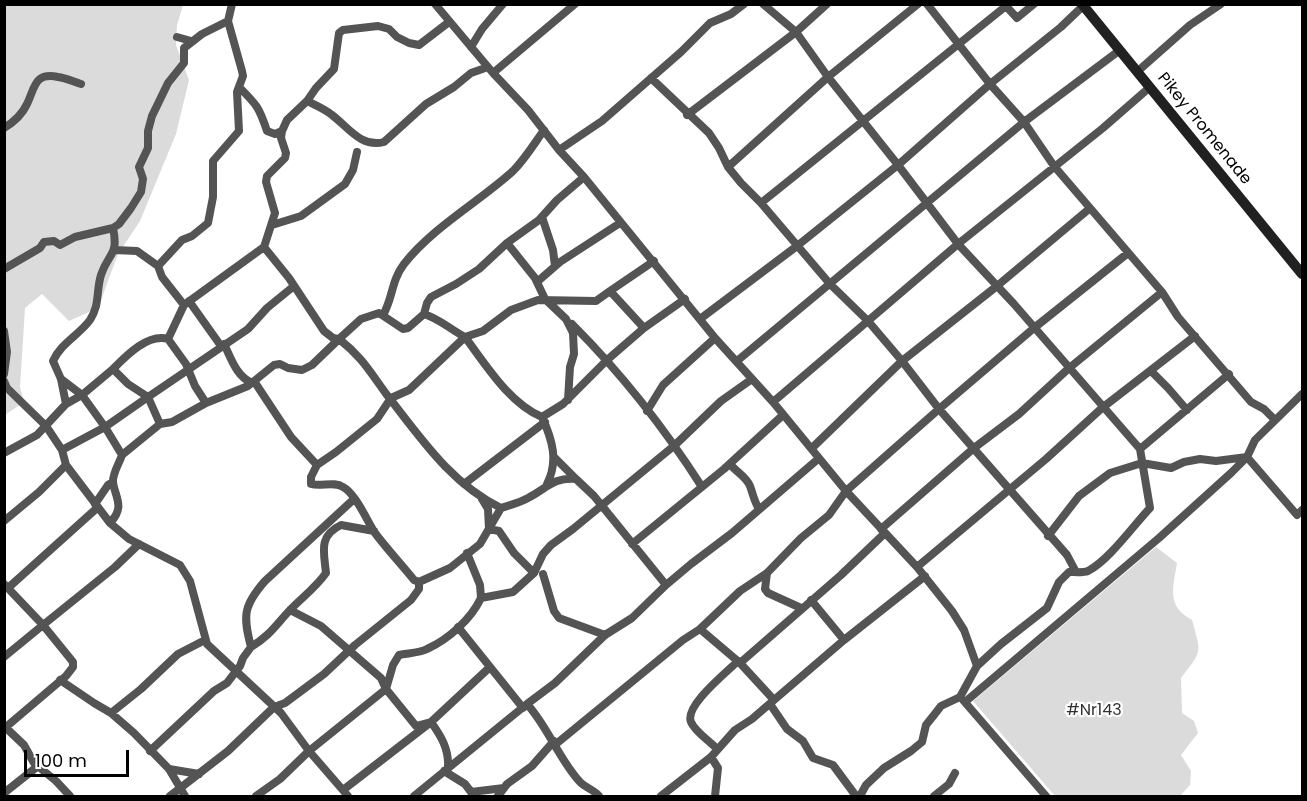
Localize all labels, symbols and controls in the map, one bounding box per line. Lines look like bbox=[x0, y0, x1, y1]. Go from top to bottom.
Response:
street label: Pikey Promenade bbox=[1153, 69, 1255, 189]
park label: #Nr143 bbox=[1066, 701, 1122, 721]
scale bar bbox=[27, 738, 132, 776]
text: 100 m bbox=[35, 748, 87, 773]

